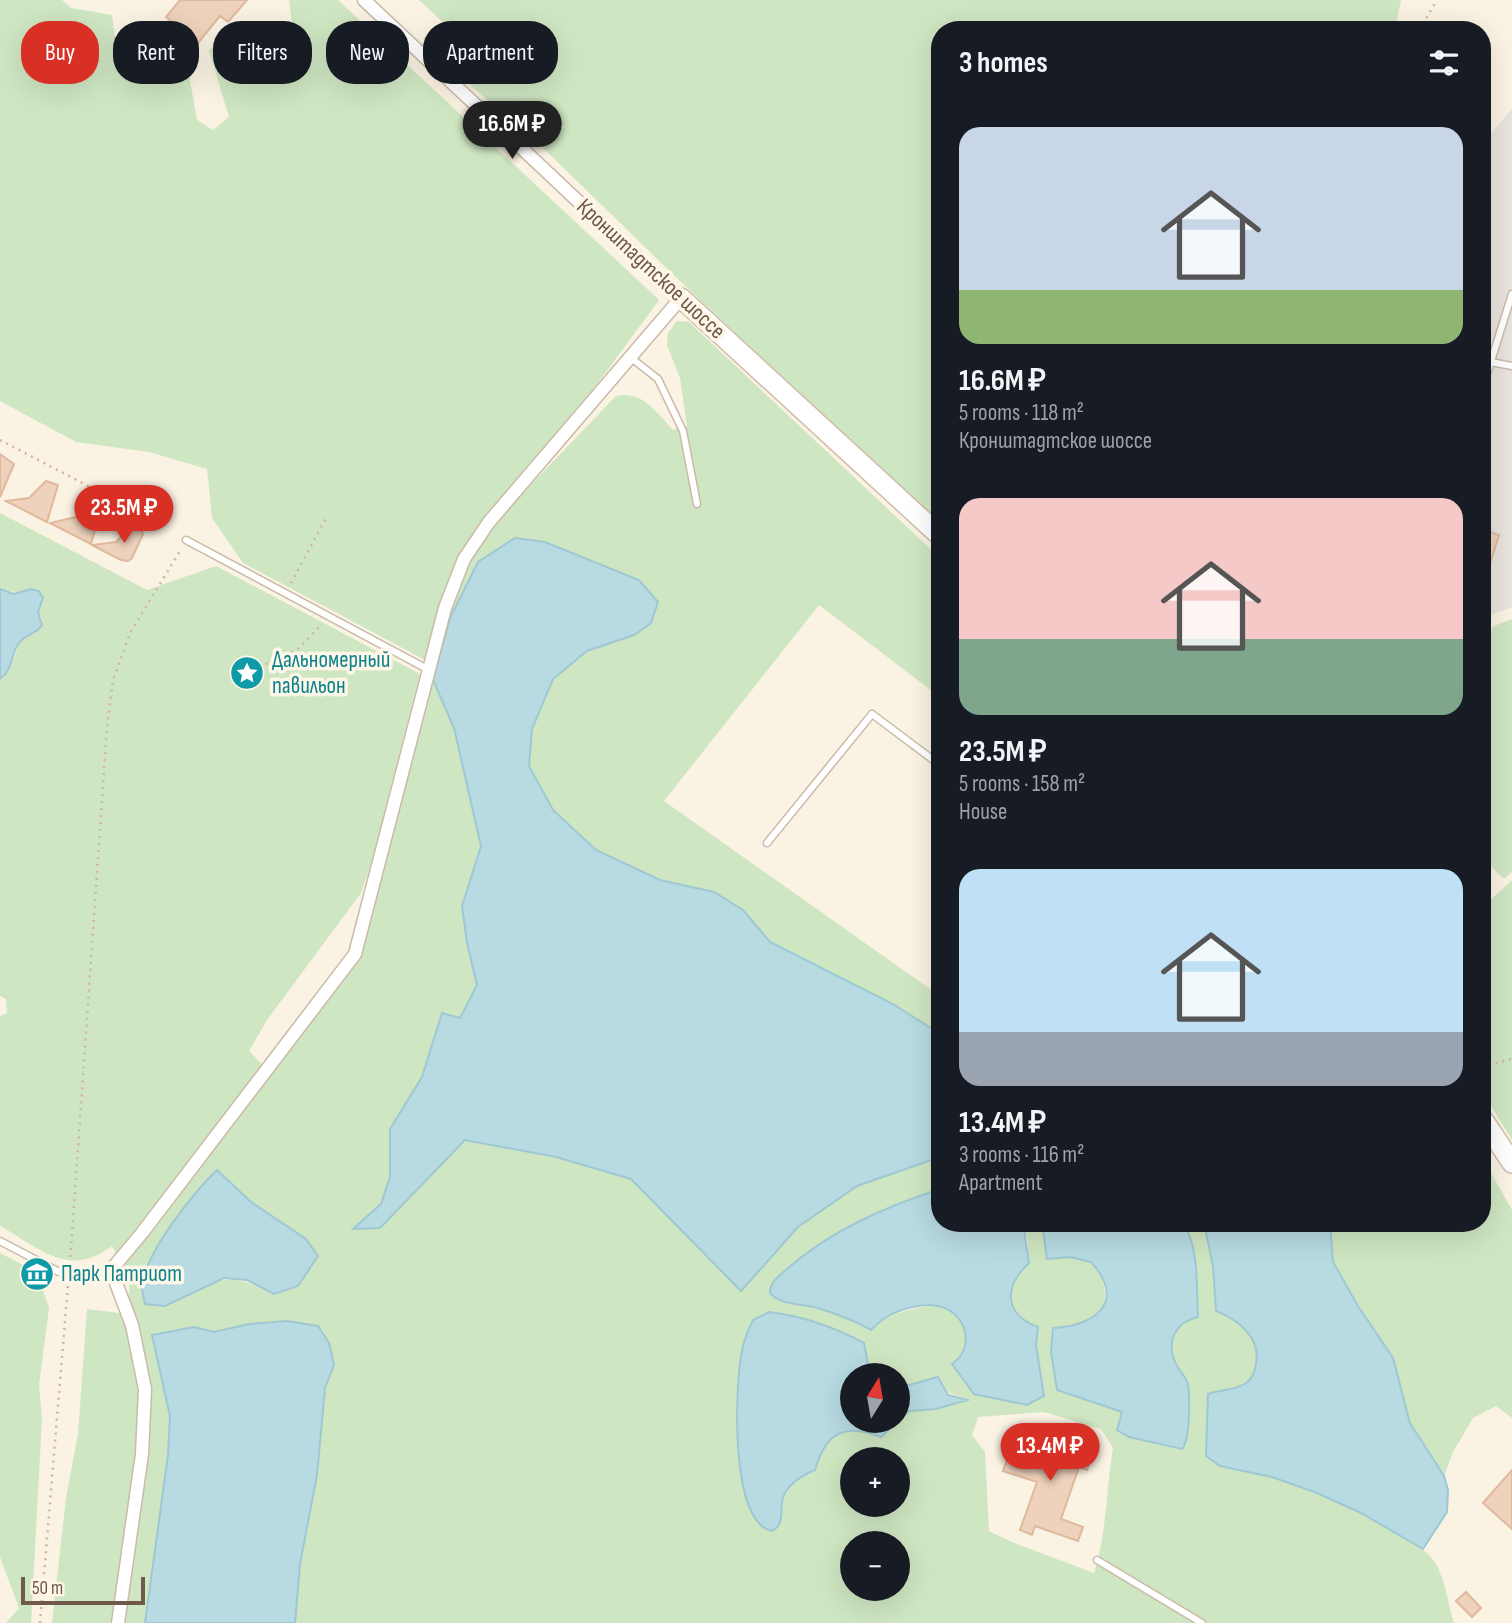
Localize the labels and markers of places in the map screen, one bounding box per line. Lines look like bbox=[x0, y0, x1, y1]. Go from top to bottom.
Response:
pin: 16.6M ₽ bbox=[447, 102, 577, 161]
pin: 23.5M ₽ bbox=[59, 486, 189, 545]
place label: Дальномерный павильон bbox=[272, 646, 390, 700]
place icon: Дальномерный павильон bbox=[228, 654, 266, 692]
museum icon: Парк Патриот bbox=[18, 1255, 56, 1293]
place label: Парк Патриот bbox=[61, 1260, 182, 1288]
pin: 13.4M ₽ bbox=[985, 1424, 1115, 1483]

